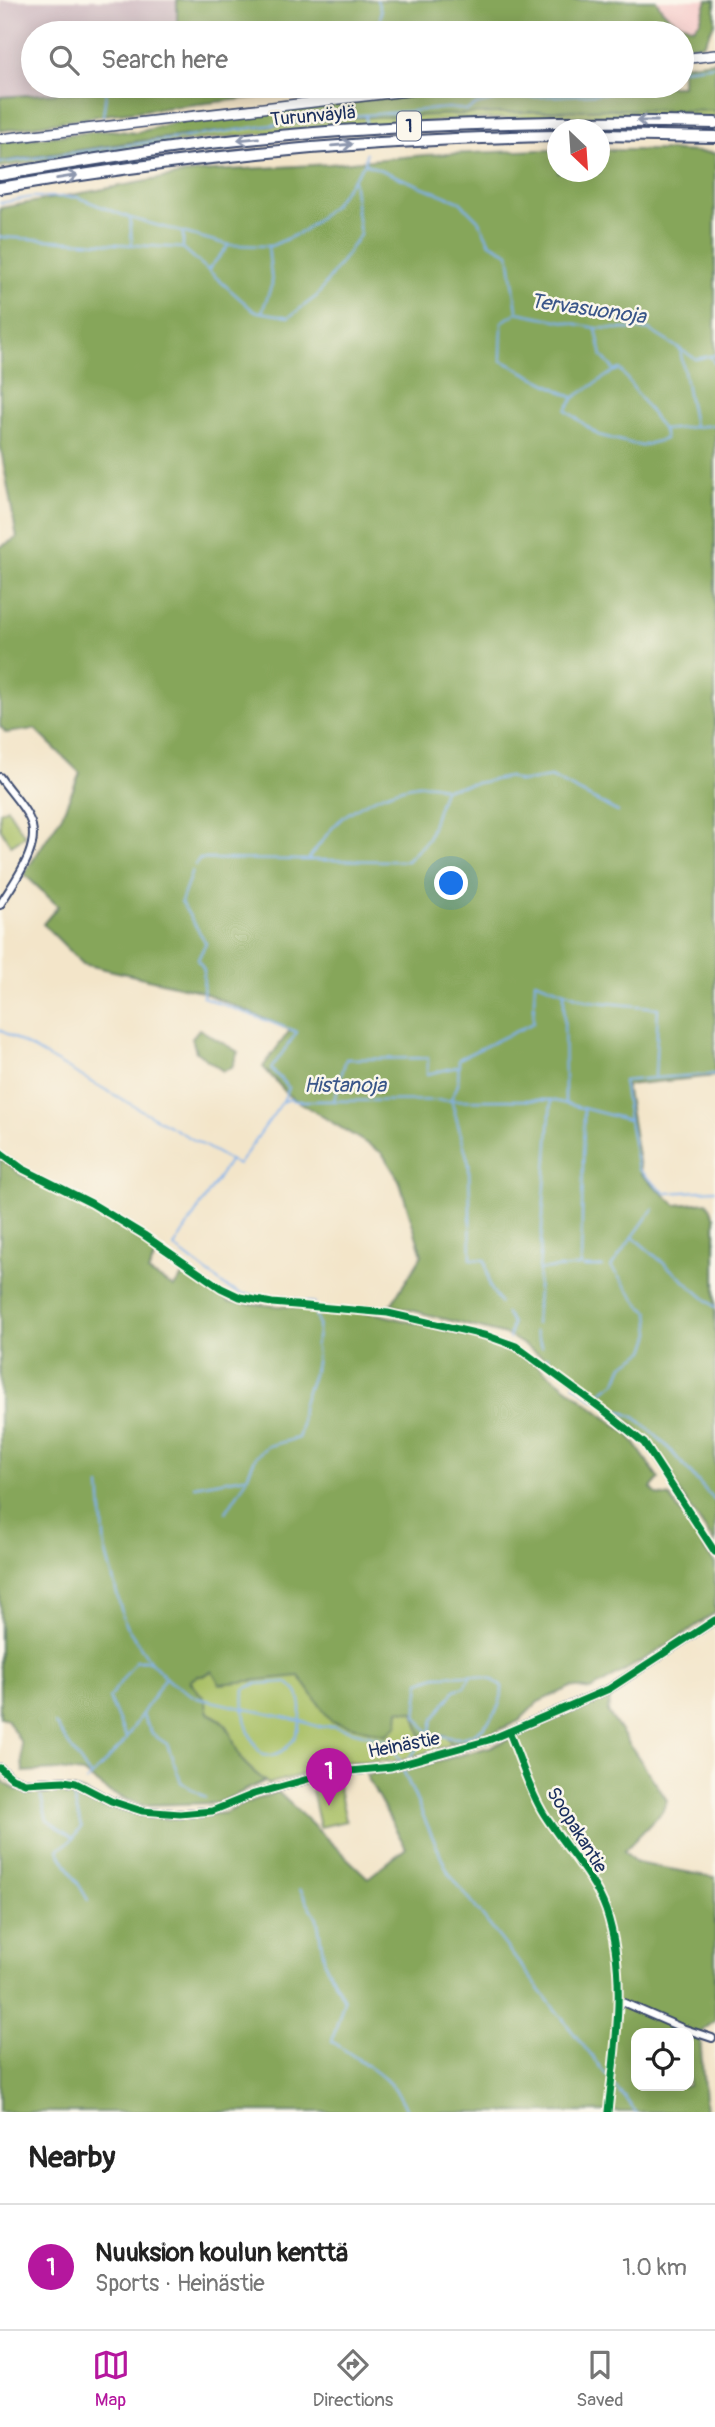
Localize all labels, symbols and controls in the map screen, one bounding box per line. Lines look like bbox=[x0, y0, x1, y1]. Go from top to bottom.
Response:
search box bbox=[21, 21, 694, 98]
icon: search bbox=[45, 41, 83, 79]
text: Search here bbox=[101, 44, 228, 76]
street label: Turunväylä bbox=[269, 100, 357, 132]
road number: 1 bbox=[397, 112, 421, 140]
one-way arrow bbox=[636, 114, 659, 128]
north arrow bbox=[547, 119, 610, 182]
one-way arrow bbox=[238, 133, 260, 146]
one-way arrow bbox=[330, 138, 353, 151]
one-way arrow bbox=[55, 171, 78, 184]
water label: Tervasuonoja bbox=[529, 288, 649, 331]
your location bbox=[434, 866, 468, 900]
water label: Histanoja bbox=[304, 1072, 387, 1099]
street label: Heinästie bbox=[366, 1726, 443, 1764]
pin: 1 bbox=[306, 1748, 352, 1806]
street label: Soopakantie bbox=[541, 1783, 613, 1878]
map controls bbox=[631, 2028, 694, 2091]
button: locate bbox=[631, 2028, 694, 2091]
text: Nearby bbox=[28, 2139, 115, 2176]
text: Nuuksion koulun kenttä bbox=[95, 2237, 348, 2269]
text: 1 bbox=[47, 2253, 56, 2282]
text: 1.0 km bbox=[622, 2253, 687, 2282]
text: Sports · Heinästie bbox=[95, 2269, 265, 2298]
tab: Map bbox=[92, 2346, 130, 2412]
tab: Directions bbox=[313, 2346, 393, 2412]
tab: Saved bbox=[576, 2346, 623, 2412]

